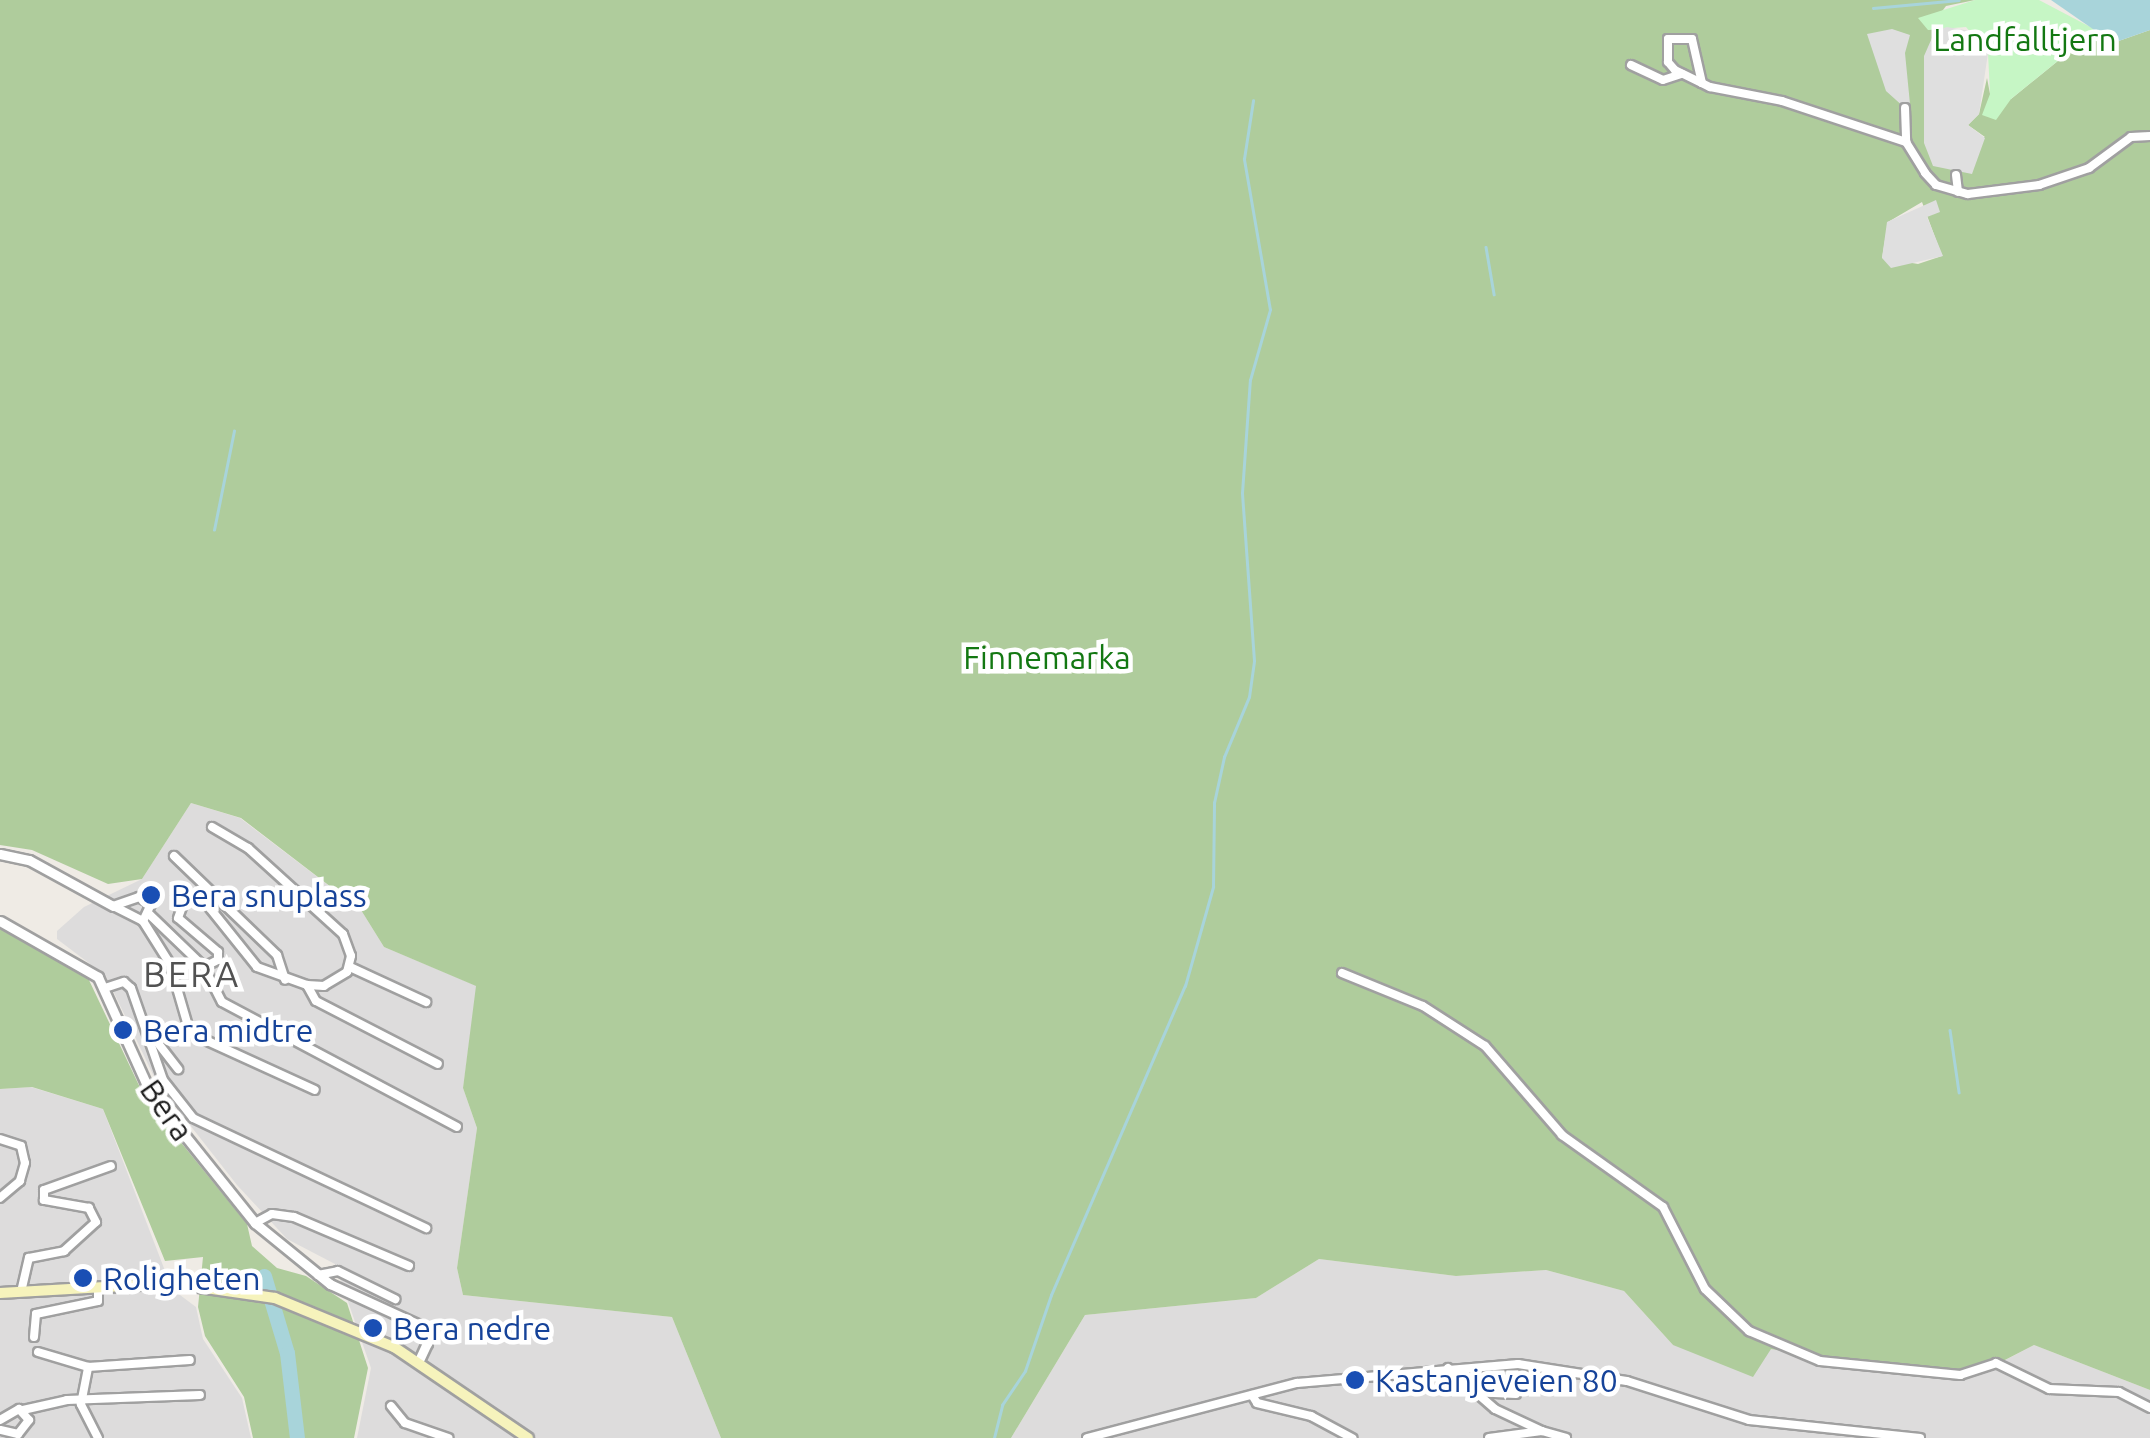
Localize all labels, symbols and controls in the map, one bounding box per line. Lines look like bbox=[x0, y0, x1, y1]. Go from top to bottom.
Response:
park label: Landfalltjern bbox=[1933, 20, 2117, 58]
park label: Finnemarka bbox=[963, 638, 1131, 676]
place label: Bera snuplass bbox=[171, 876, 367, 914]
marker: Bera snuplass bbox=[140, 884, 162, 906]
district label: BERA bbox=[143, 953, 241, 995]
place label: Bera midtre bbox=[143, 1011, 313, 1049]
marker: Bera midtre bbox=[112, 1019, 134, 1041]
street label: Bera bbox=[132, 1072, 202, 1148]
place label: Roligheten bbox=[103, 1259, 261, 1297]
marker: Roligheten bbox=[72, 1267, 94, 1289]
place label: Bera nedre bbox=[393, 1309, 551, 1347]
marker: Bera nedre bbox=[362, 1317, 384, 1339]
place label: Kastanjeveien 80 bbox=[1375, 1361, 1618, 1399]
marker: Kastanjeveien 80 bbox=[1344, 1369, 1366, 1391]

